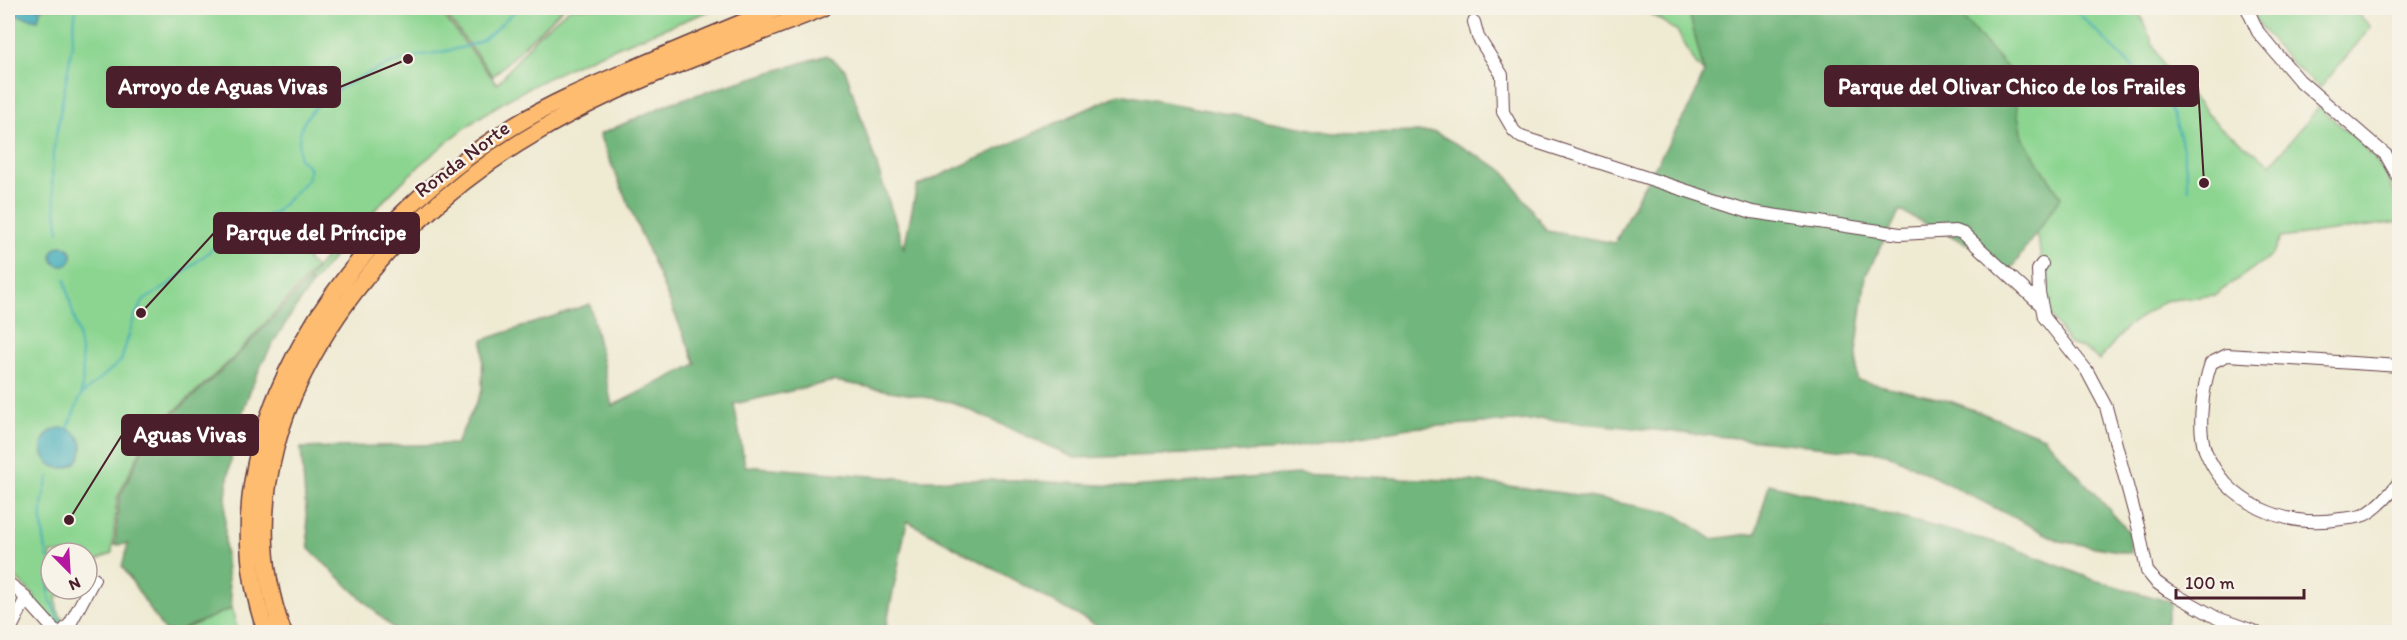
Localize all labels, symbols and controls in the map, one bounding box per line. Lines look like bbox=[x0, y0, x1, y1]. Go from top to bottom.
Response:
callout: Parque del Olivar Chico de los Frailes bbox=[1825, 66, 2198, 106]
callout: Arroyo de Aguas Vivas bbox=[107, 67, 340, 107]
text: Arroyo de Aguas Vivas bbox=[117, 73, 328, 100]
text: Parque del Olivar Chico de los Frailes bbox=[1838, 73, 2186, 100]
street label: Ronda Norte bbox=[409, 115, 514, 202]
callout: Parque del Príncipe bbox=[214, 213, 419, 253]
text: Parque del Príncipe bbox=[226, 219, 406, 246]
callout: Aguas Vivas bbox=[122, 415, 258, 455]
text: Aguas Vivas bbox=[132, 421, 247, 448]
north arrow bbox=[39, 541, 99, 601]
scale bar bbox=[2176, 562, 2304, 600]
text: 100 m bbox=[2185, 572, 2235, 594]
text: N bbox=[66, 573, 84, 595]

